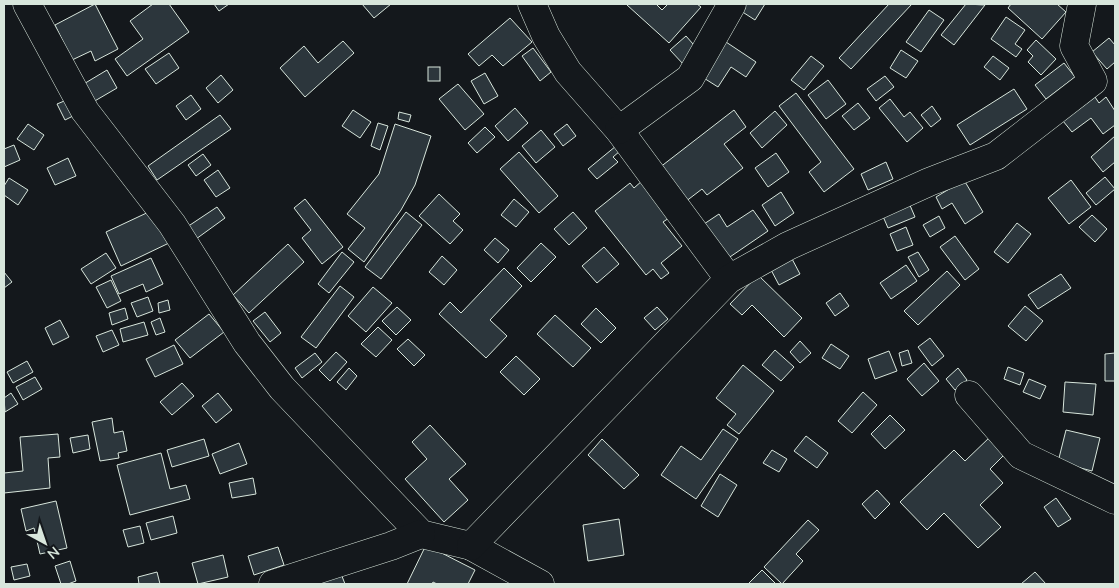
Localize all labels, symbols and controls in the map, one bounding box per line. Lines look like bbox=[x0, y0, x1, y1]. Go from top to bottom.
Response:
north arrow bbox=[20, 518, 70, 568]
text: N bbox=[43, 542, 63, 563]

